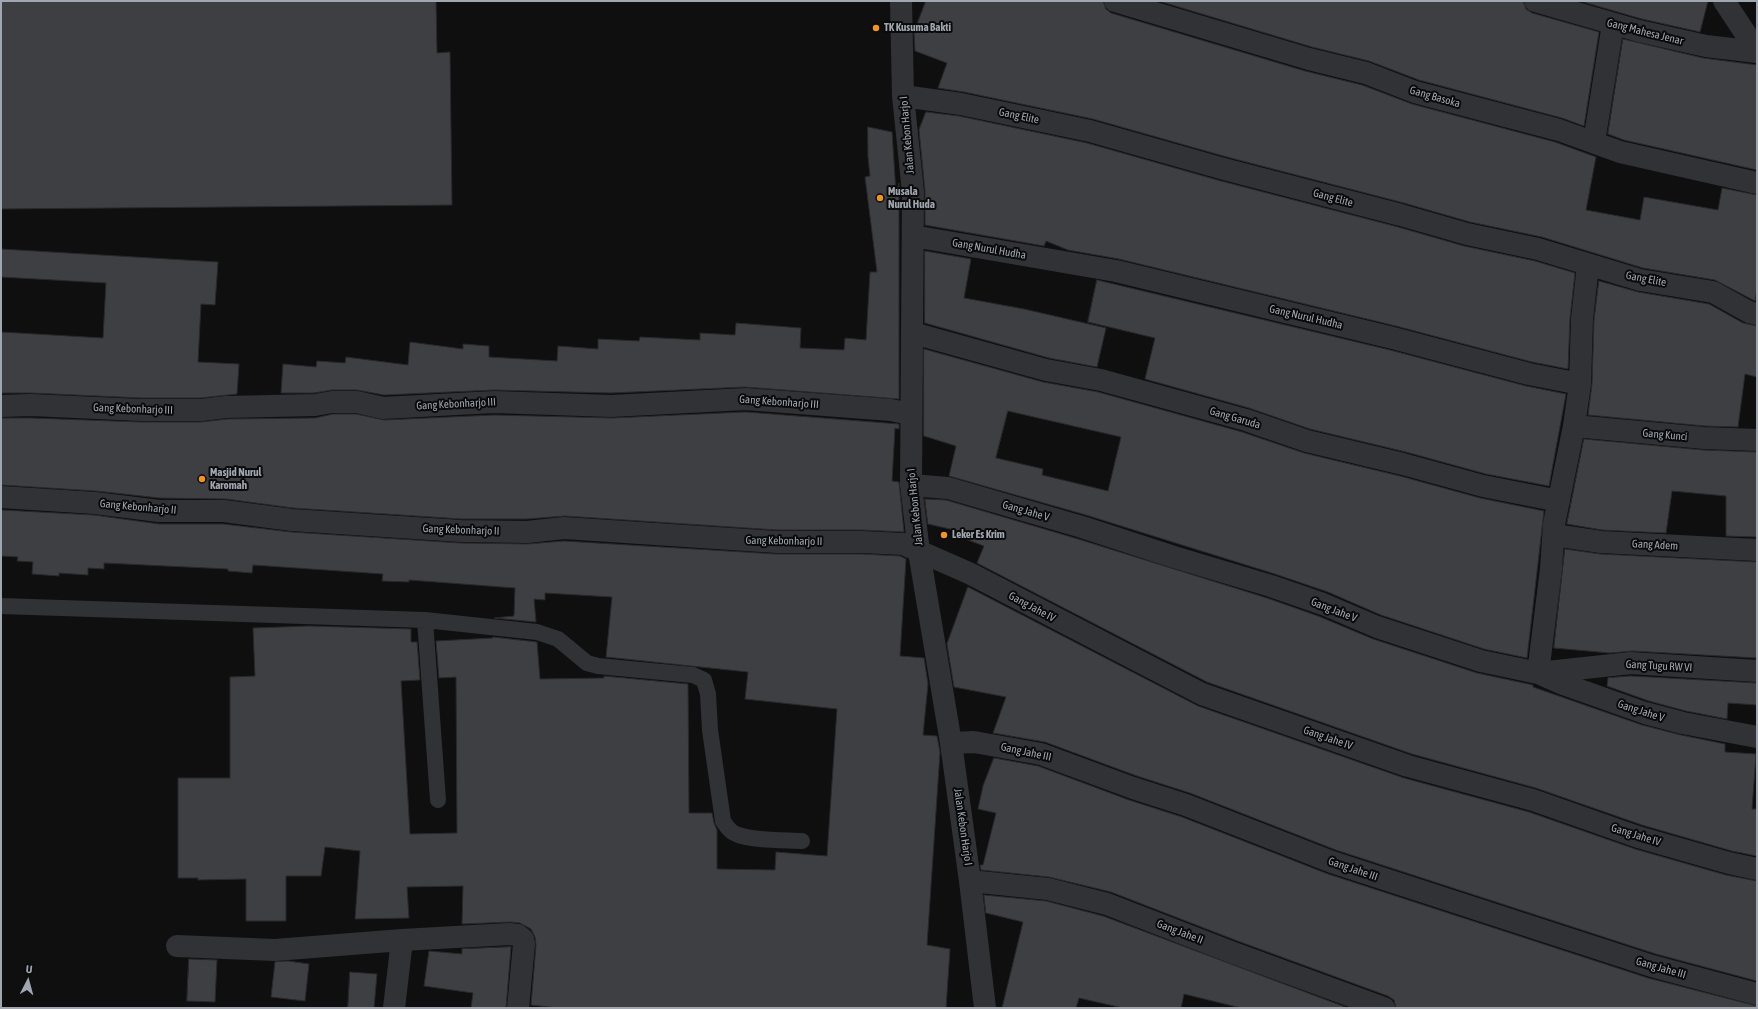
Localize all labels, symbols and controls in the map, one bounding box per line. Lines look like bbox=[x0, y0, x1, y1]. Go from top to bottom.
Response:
street label: Gang Mahesa Jenar bbox=[1606, 16, 1684, 48]
place label: TK Kusuma Bakti bbox=[884, 21, 951, 35]
marker: TK Kusuma Bakti bbox=[871, 23, 881, 33]
street label: Gang Basoka bbox=[1408, 84, 1462, 110]
street label: Jalan Kebon Harjo I bbox=[897, 96, 917, 174]
street label: Gang Elite bbox=[998, 105, 1040, 127]
place label: Musala Nurul Huda bbox=[888, 185, 935, 211]
street label: Gang Elite bbox=[1312, 186, 1354, 210]
marker: Musala Nurul Huda bbox=[875, 193, 885, 203]
street label: Gang Nurul Hudha bbox=[951, 236, 1027, 262]
street label: Gang Elite bbox=[1625, 269, 1667, 289]
street label: Gang Nurul Hudha bbox=[1268, 302, 1344, 332]
street label: Gang Kebonharjo III bbox=[739, 393, 819, 411]
street label: Gang Kebonharjo III bbox=[416, 395, 496, 413]
street label: Gang Kebonharjo III bbox=[93, 401, 173, 417]
street label: Gang Garuda bbox=[1208, 404, 1262, 432]
street label: Gang Kunci bbox=[1642, 426, 1688, 444]
place label: Masjid Nurul Karomah bbox=[210, 466, 261, 492]
street label: Jalan Kebon Harjo I bbox=[904, 468, 926, 546]
marker: Masjid Nurul Karomah bbox=[197, 474, 207, 484]
street label: Gang Kebonharjo II bbox=[99, 497, 177, 517]
street label: Gang Jahe V bbox=[1001, 498, 1051, 524]
street label: Gang Kebonharjo II bbox=[422, 522, 500, 538]
place label: Leker Es Krim bbox=[952, 528, 1005, 542]
marker: Leker Es Krim bbox=[939, 530, 949, 540]
street label: Gang Kebonharjo II bbox=[745, 534, 823, 548]
street label: Gang Adem bbox=[1632, 537, 1678, 553]
street label: Gang Jahe IV bbox=[1006, 589, 1058, 625]
street label: Gang Jahe V bbox=[1309, 595, 1359, 625]
street label: Gang Tugu RW VI bbox=[1625, 658, 1693, 674]
street label: Gang Jahe V bbox=[1616, 697, 1666, 725]
street label: Gang Jahe IV bbox=[1302, 723, 1354, 753]
street label: Gang Jahe III bbox=[999, 740, 1053, 764]
street label: Jalan Kebon Harjo I bbox=[951, 788, 975, 866]
street label: Gang Jahe IV bbox=[1610, 821, 1662, 849]
street label: Gang Jahe III bbox=[1327, 854, 1379, 884]
street label: Gang Jahe II bbox=[1155, 917, 1205, 947]
street label: Gang Jahe III bbox=[1634, 955, 1688, 981]
north arrow bbox=[8, 961, 48, 1001]
text: U bbox=[25, 963, 33, 975]

